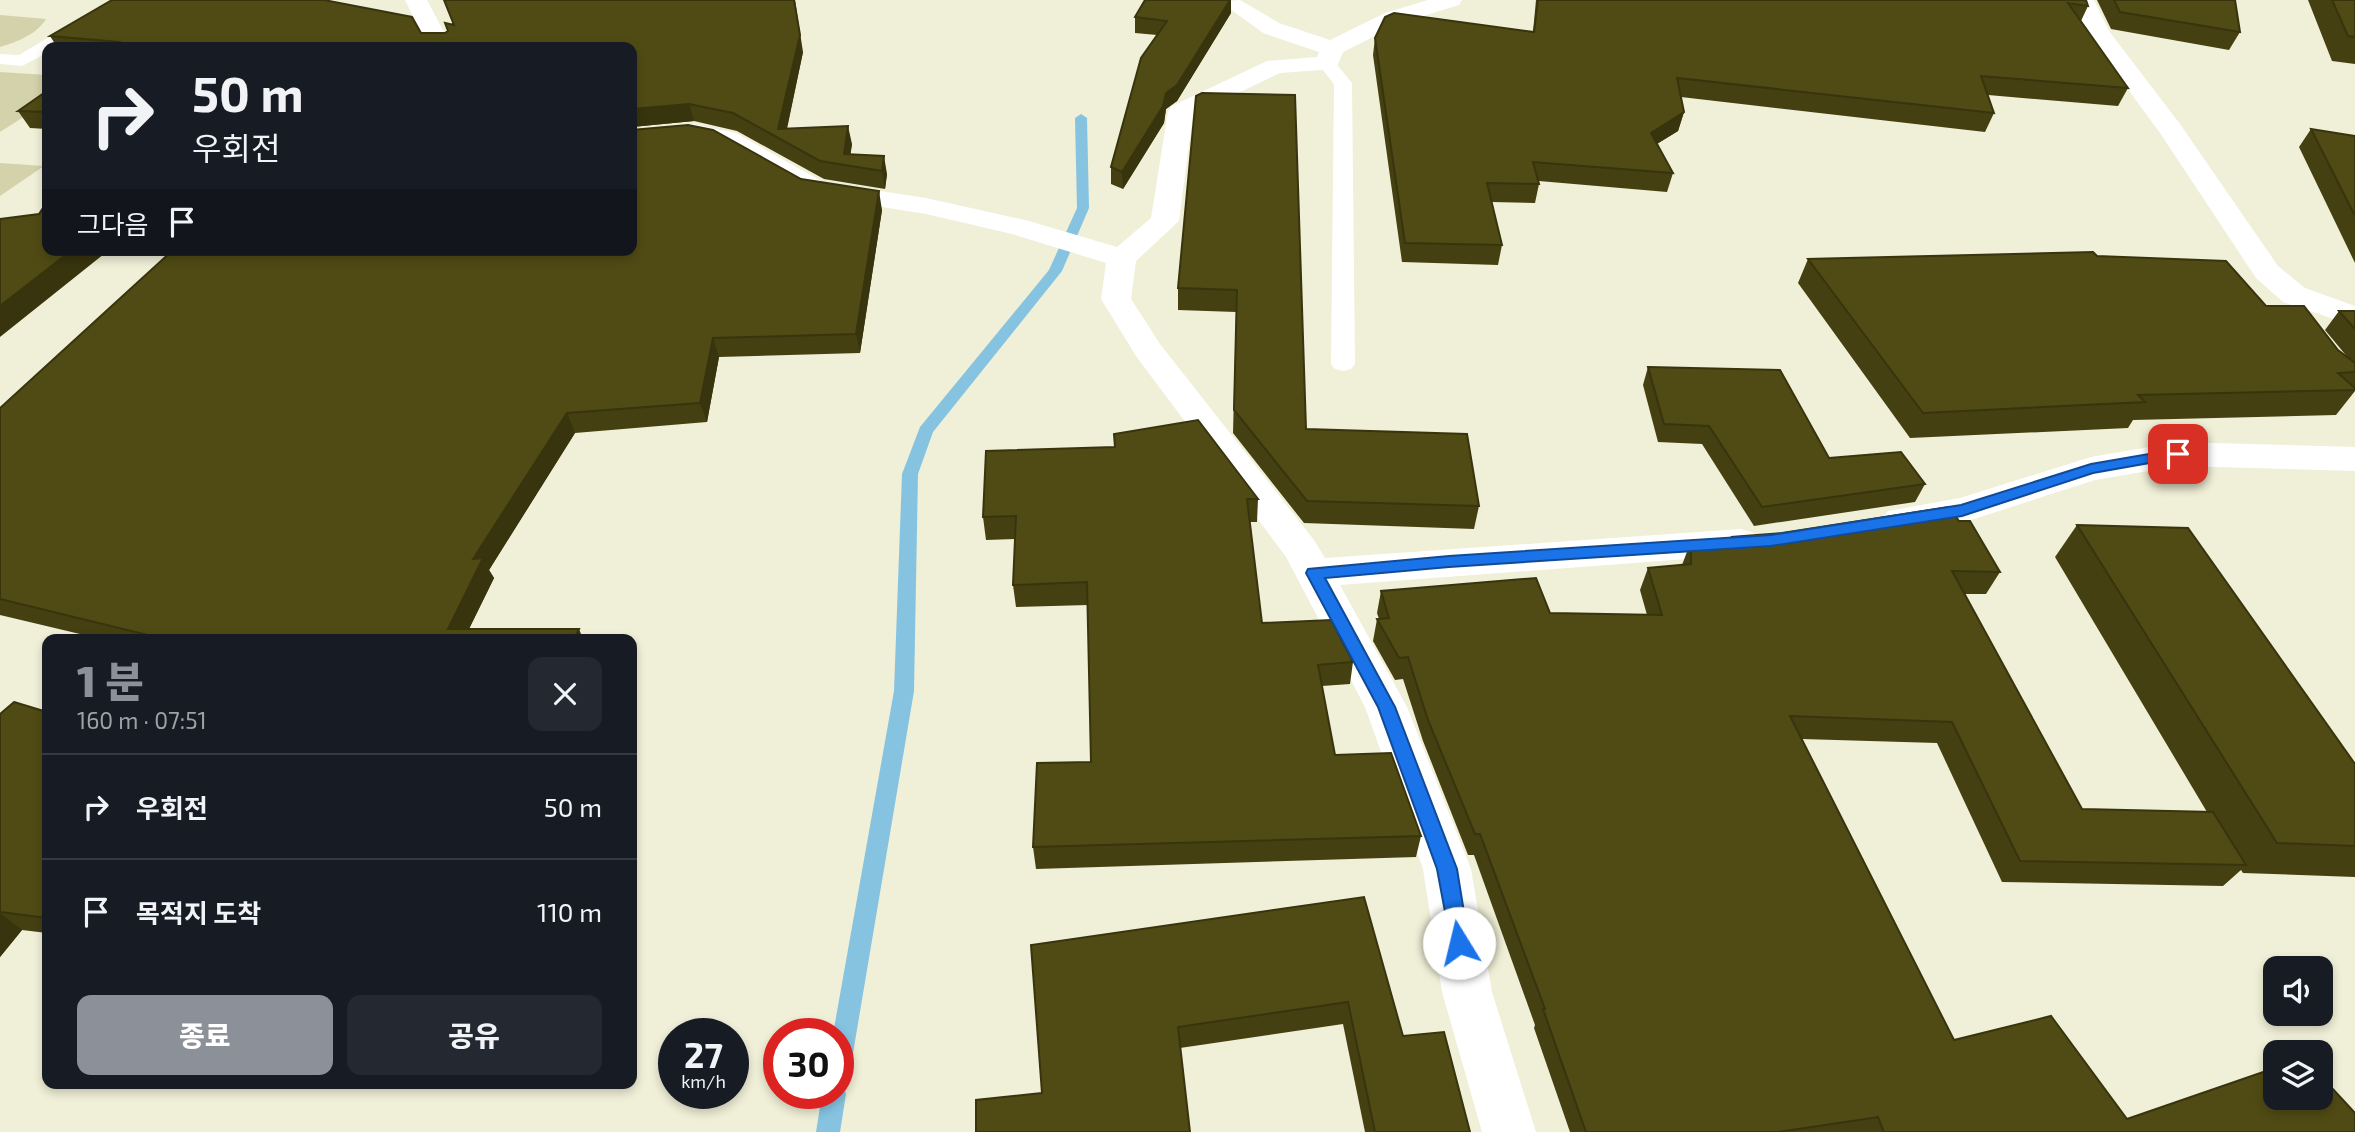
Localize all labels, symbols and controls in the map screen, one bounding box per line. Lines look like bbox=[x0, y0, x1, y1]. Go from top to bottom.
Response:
text: 50 m bbox=[192, 63, 304, 122]
icon: right bbox=[77, 70, 168, 161]
text: 우회전 bbox=[192, 128, 280, 166]
icon: arrive bbox=[163, 203, 201, 241]
text: 그다음 bbox=[77, 208, 149, 239]
pin bbox=[2148, 424, 2208, 484]
icon: arrive bbox=[2159, 435, 2197, 473]
text: 1 분 bbox=[77, 655, 144, 705]
button: close bbox=[528, 657, 602, 731]
text: 160 m · 07:51 bbox=[77, 706, 207, 734]
icon: right bbox=[77, 788, 115, 826]
text: 50 m bbox=[544, 791, 602, 822]
text: 우회전 bbox=[136, 792, 208, 823]
icon: arrive bbox=[77, 893, 115, 931]
text: 110 m bbox=[537, 896, 602, 927]
text: 목적지 도착 bbox=[136, 897, 261, 928]
position arrow bbox=[1422, 906, 1496, 980]
map controls bbox=[2263, 956, 2333, 1110]
button: sound bbox=[2263, 956, 2333, 1026]
button: 종료 bbox=[77, 995, 333, 1075]
button: 공유 bbox=[347, 995, 602, 1075]
speed limit sign: 30 bbox=[763, 1018, 854, 1109]
text: 27 bbox=[684, 1033, 723, 1075]
button: layers bbox=[2263, 1040, 2333, 1110]
text: km/h bbox=[681, 1070, 726, 1092]

